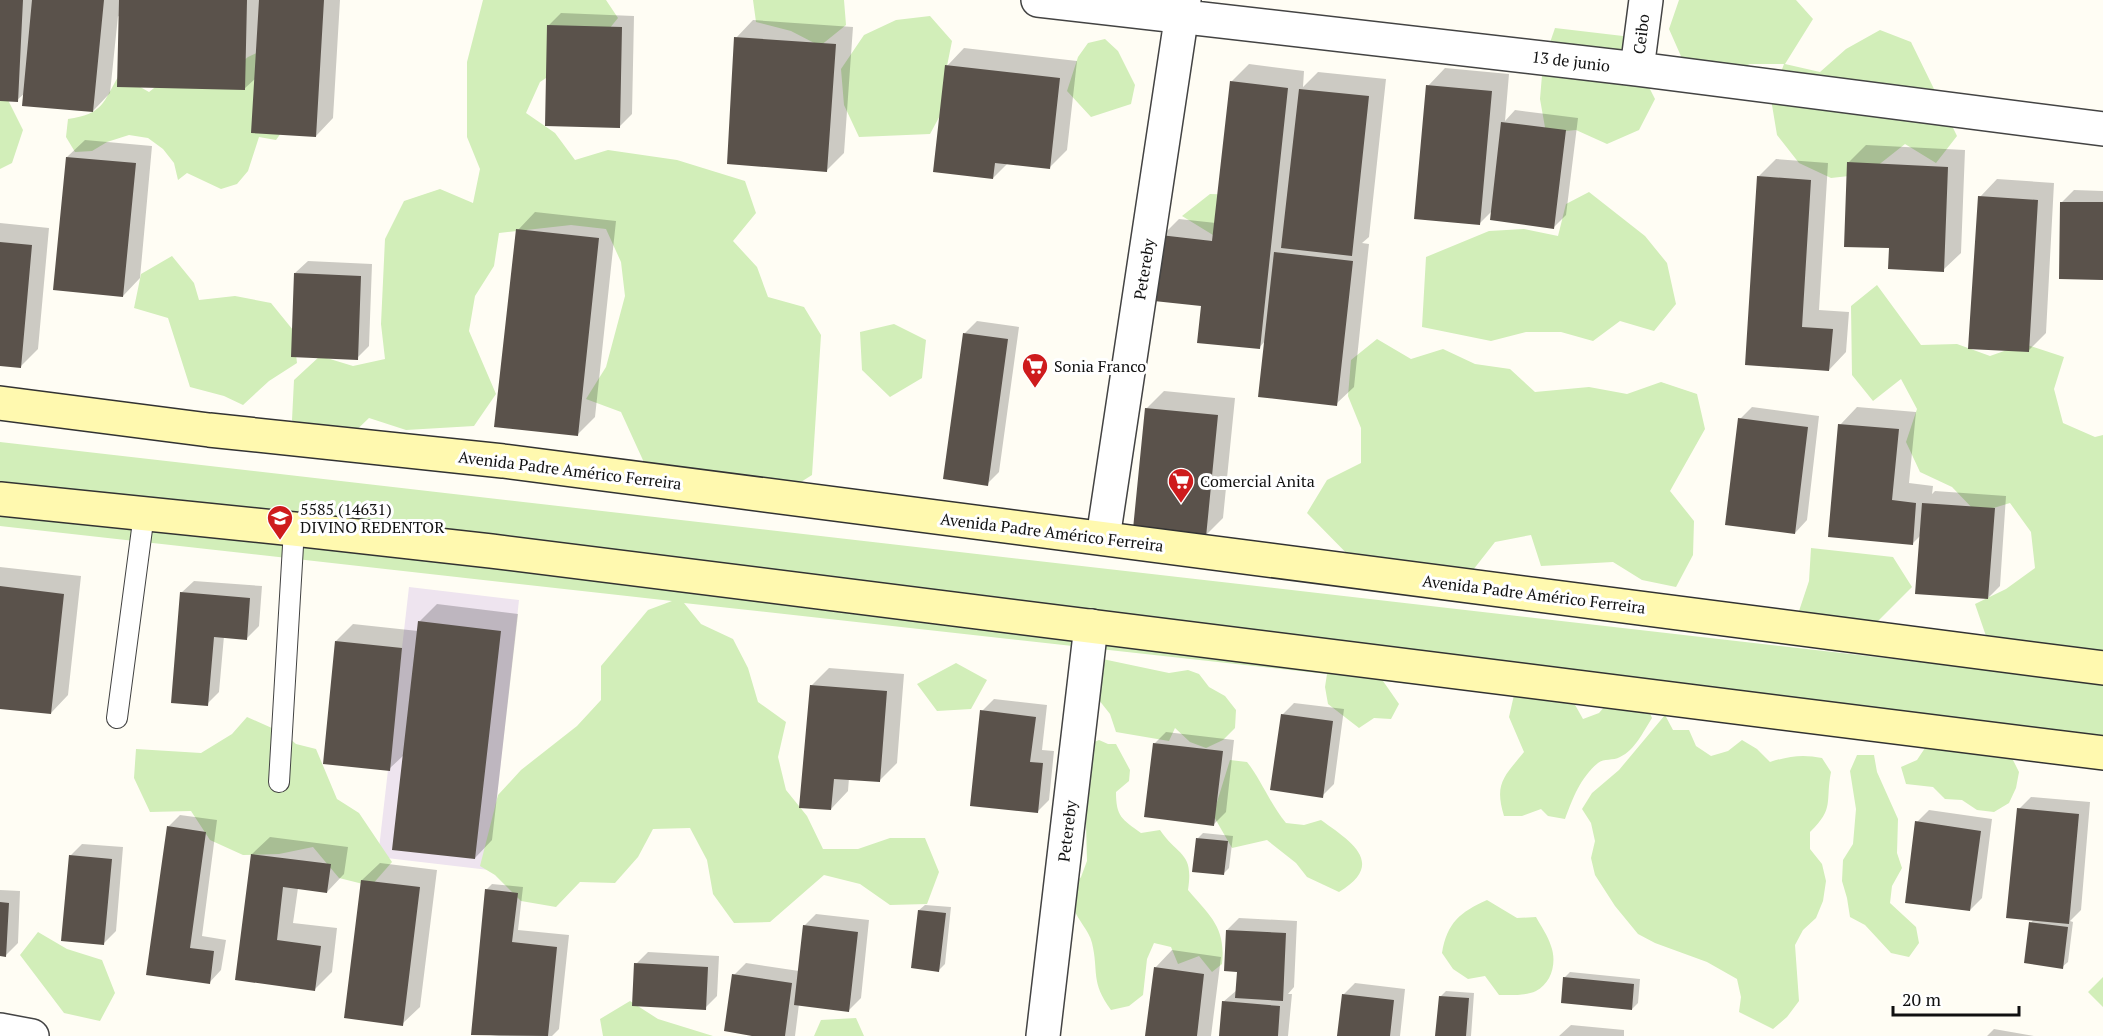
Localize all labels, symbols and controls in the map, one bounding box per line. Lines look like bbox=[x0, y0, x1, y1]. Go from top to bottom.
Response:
street label: Ceibo bbox=[1628, 12, 1654, 55]
street label: 13 de junio bbox=[1531, 45, 1612, 77]
street label: Petereby bbox=[1128, 236, 1160, 301]
supermarket icon: Sonia Franco bbox=[1020, 351, 1050, 389]
place label: Sonia Franco bbox=[1054, 355, 1146, 377]
street label: Avenida Padre Américo Ferreira bbox=[457, 445, 683, 495]
supermarket icon: Comercial Anita bbox=[1166, 466, 1196, 504]
place label: Comercial Anita bbox=[1200, 470, 1315, 492]
place label: 5585 (14631) DIVINO REDENTOR bbox=[300, 498, 445, 538]
school or university icon: 5585 (14631) DIVINO REDENTOR bbox=[265, 503, 295, 541]
street label: Avenida Padre Américo Ferreira bbox=[939, 507, 1165, 557]
street label: Avenida Padre Américo Ferreira bbox=[1421, 569, 1647, 619]
street label: Petereby bbox=[1052, 798, 1082, 863]
scale bar bbox=[1893, 979, 2019, 1017]
text: 20 m bbox=[1902, 987, 1942, 1011]

